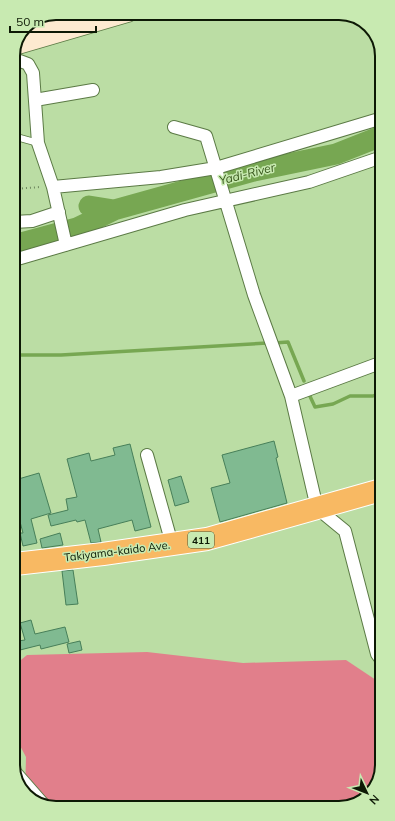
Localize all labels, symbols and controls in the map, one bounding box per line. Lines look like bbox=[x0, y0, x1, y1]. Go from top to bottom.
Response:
scale bar bbox=[10, 8, 96, 34]
text: 50 m bbox=[16, 14, 44, 29]
water label: Yadi-River bbox=[217, 159, 277, 188]
road number: 411 bbox=[188, 532, 214, 548]
street label: Takiyama-kaido Ave. bbox=[63, 538, 171, 564]
north arrow bbox=[347, 773, 387, 813]
text: N bbox=[366, 792, 382, 808]

